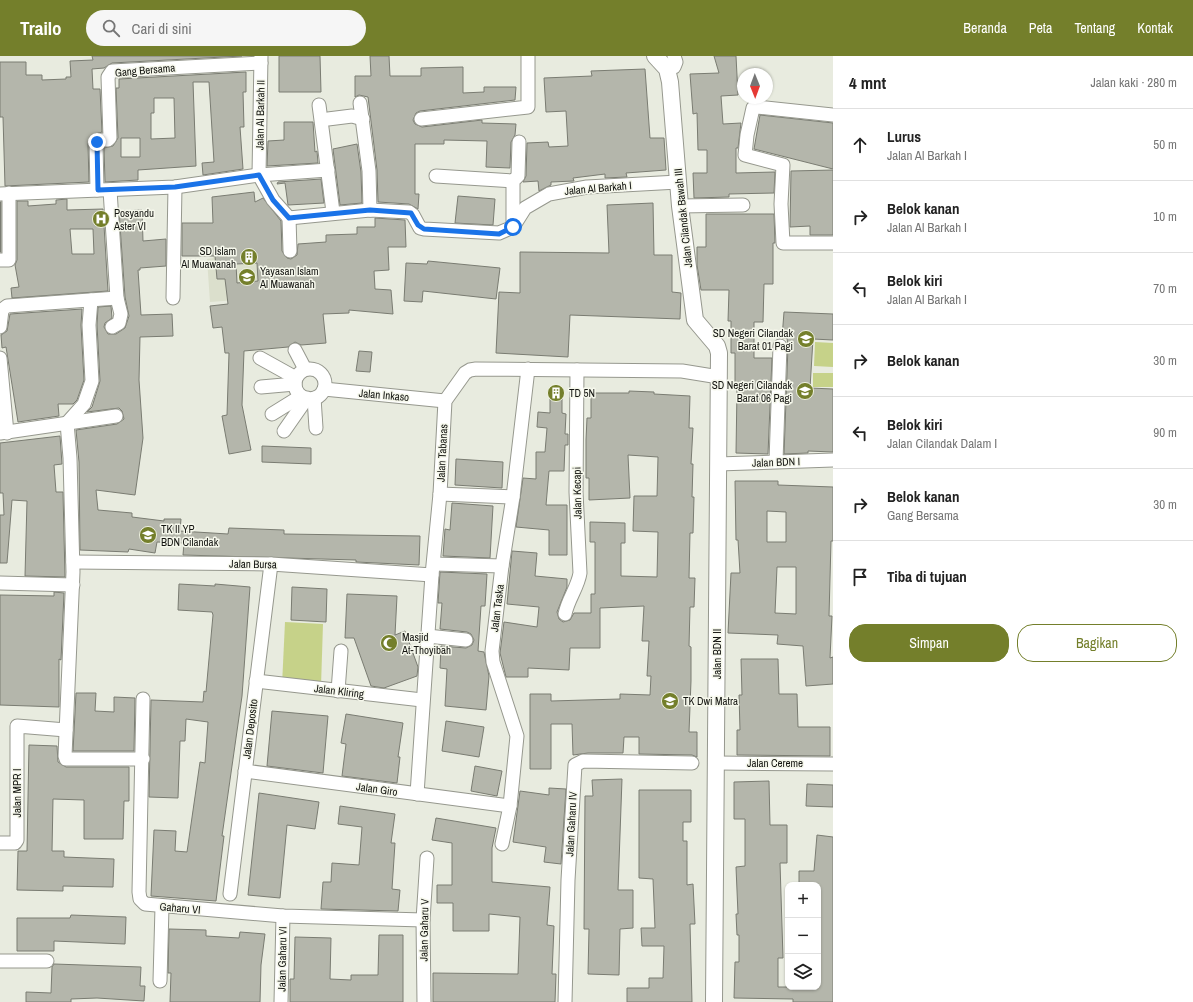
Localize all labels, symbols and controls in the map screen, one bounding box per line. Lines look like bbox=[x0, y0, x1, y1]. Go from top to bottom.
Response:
search box bbox=[86, 10, 366, 46]
text: Trailo bbox=[20, 15, 62, 41]
icon: search bbox=[100, 17, 122, 39]
text: Cari di sini bbox=[132, 18, 192, 39]
text: Beranda bbox=[963, 19, 1007, 37]
text: Peta bbox=[1029, 19, 1052, 37]
text: Tentang bbox=[1074, 19, 1115, 37]
text: Kontak bbox=[1137, 19, 1173, 37]
street label: Gang Bersama bbox=[114, 60, 176, 80]
north arrow bbox=[737, 68, 773, 104]
text: 4 mnt bbox=[849, 71, 886, 94]
text: Jalan kaki · 280 m bbox=[1090, 74, 1177, 91]
street label: Jalan Al Barkah II bbox=[252, 80, 268, 150]
text: Lurus bbox=[887, 126, 921, 147]
route end bbox=[88, 133, 106, 151]
icon: ahead bbox=[849, 134, 871, 156]
text: 50 m bbox=[1153, 136, 1177, 153]
text: Jalan Al Barkah I bbox=[887, 147, 967, 164]
street label: Jalan Cilandak Bawah III bbox=[671, 168, 695, 268]
street label: Jalan Al Barkah I bbox=[564, 178, 632, 198]
text: Belok kanan bbox=[887, 198, 959, 219]
place label: Posyandu Aster VI bbox=[113, 206, 154, 233]
icon: right bbox=[849, 206, 871, 228]
text: 10 m bbox=[1153, 208, 1177, 225]
hospital icon: Posyandu Aster VI bbox=[91, 209, 111, 229]
route start bbox=[504, 218, 522, 236]
text: Jalan Al Barkah I bbox=[887, 219, 967, 236]
place label: SD Islam Al Muawanah bbox=[180, 244, 236, 271]
building icon: SD Islam Al Muawanah bbox=[239, 247, 259, 267]
place label: Yayasan Islam Al Muawanah bbox=[259, 264, 319, 291]
school or university icon: Yayasan Islam Al Muawanah bbox=[237, 267, 257, 287]
text: Belok kiri bbox=[887, 270, 942, 291]
icon: left bbox=[849, 278, 871, 300]
text: 70 m bbox=[1153, 280, 1177, 297]
text: Jalan Al Barkah I bbox=[887, 291, 967, 308]
place label: SD Negeri Cilandak Barat 01 Pagi bbox=[713, 326, 793, 353]
school or university icon: SD Negeri Cilandak Barat 01 Pagi bbox=[796, 329, 816, 349]
icon: right bbox=[849, 350, 871, 372]
text: Belok kanan bbox=[887, 350, 959, 371]
text: 30 m bbox=[1153, 352, 1177, 369]
place label: SD Negeri Cilandak Barat 06 Pagi bbox=[712, 378, 792, 405]
school or university icon: SD Negeri Cilandak Barat 06 Pagi bbox=[795, 381, 815, 401]
building icon: TD 5N bbox=[546, 383, 566, 403]
street label: Jalan Inkaso bbox=[358, 386, 410, 404]
place label: TD 5N bbox=[569, 386, 595, 400]
text: Belok kiri bbox=[887, 414, 942, 435]
icon: left bbox=[849, 422, 871, 444]
street label: Jalan Tabanas bbox=[433, 423, 451, 482]
text: 90 m bbox=[1153, 424, 1177, 441]
text: Jalan Cilandak Dalam I bbox=[887, 435, 997, 452]
street label: Jalan BDN I bbox=[752, 454, 800, 470]
street label: Jalan Kecapi bbox=[570, 467, 584, 519]
text: Belok kanan bbox=[887, 486, 959, 507]
icon: right bbox=[849, 494, 871, 516]
text: 30 m bbox=[1153, 496, 1177, 513]
text: Gang Bersama bbox=[887, 507, 959, 524]
place label: TK II YP BDN Cilandak bbox=[161, 522, 219, 549]
school or university icon: TK II YP BDN Cilandak bbox=[138, 525, 158, 545]
street label: Jalan Bursa bbox=[229, 557, 277, 571]
icon: arrive bbox=[849, 566, 871, 588]
text: Tiba di tujuan bbox=[887, 566, 967, 587]
street label: Jalan Taska bbox=[487, 583, 507, 633]
button: Simpan bbox=[849, 624, 1009, 662]
button: Bagikan bbox=[1017, 624, 1177, 662]
street label: Jalan BDN II bbox=[710, 629, 724, 679]
place label: Masjid At-Thoyibah bbox=[401, 630, 451, 657]
mosque icon: Masjid At-Thoyibah bbox=[379, 633, 399, 653]
street label: Jalan Kliring bbox=[313, 681, 365, 701]
school or university icon: TK Dwi Matra bbox=[660, 691, 680, 711]
place label: TK Dwi Matra bbox=[683, 694, 738, 708]
street label: Jalan Deposito bbox=[239, 698, 261, 760]
street label: Jalan Cereme bbox=[747, 756, 803, 770]
street label: Jalan MPR I bbox=[10, 768, 24, 818]
street label: Jalan Giro bbox=[355, 779, 399, 799]
street label: Jalan Gaharu IV bbox=[562, 791, 580, 857]
map controls bbox=[785, 882, 821, 990]
button: + bbox=[785, 882, 821, 918]
street label: Gaharu VI bbox=[159, 899, 201, 917]
street label: Jalan Gaharu V bbox=[416, 899, 432, 961]
button: − bbox=[785, 918, 821, 954]
street label: Jalan Gaharu VI bbox=[274, 926, 290, 992]
button: layers bbox=[785, 954, 821, 990]

